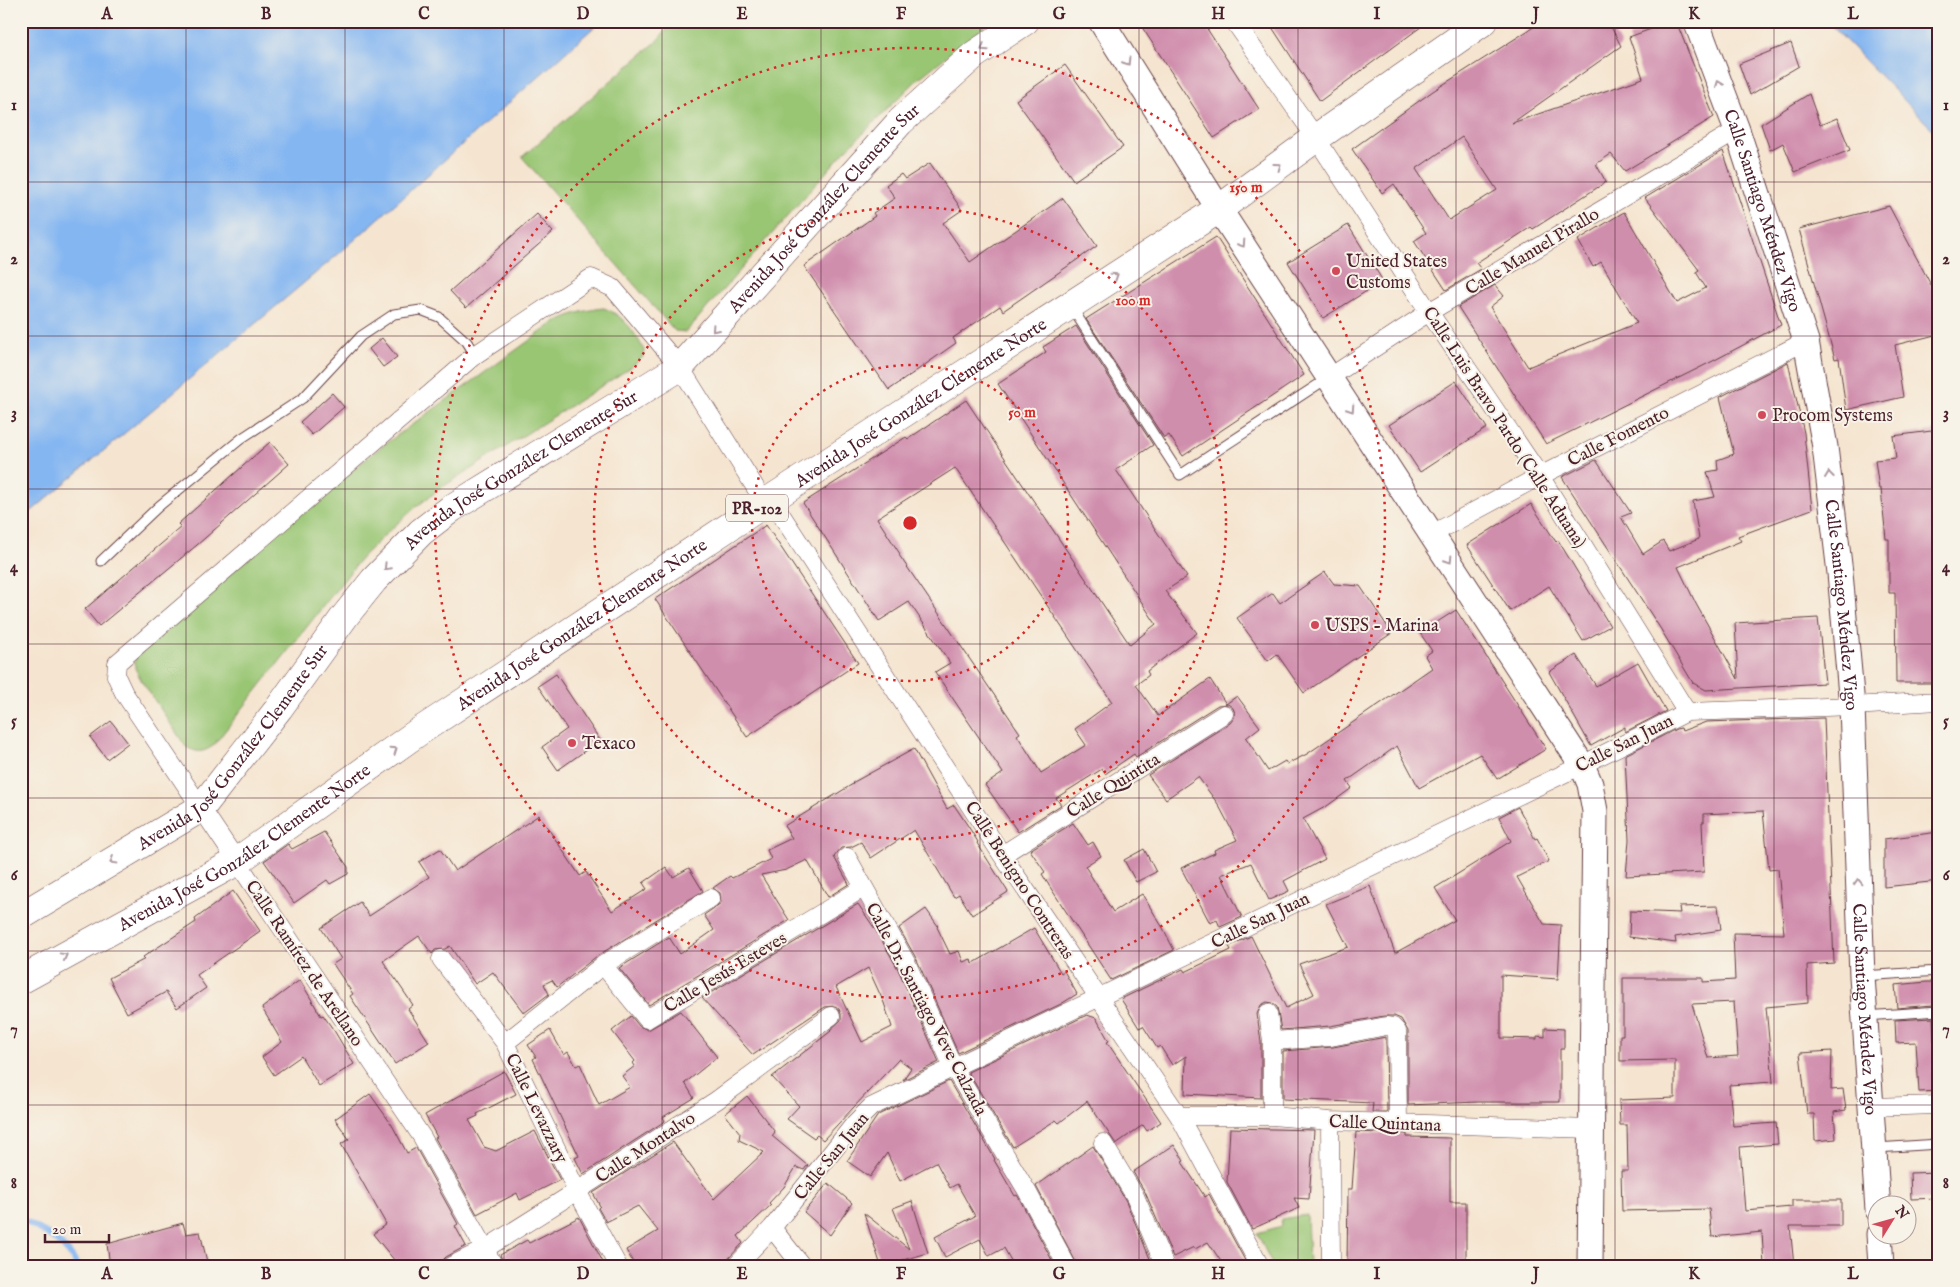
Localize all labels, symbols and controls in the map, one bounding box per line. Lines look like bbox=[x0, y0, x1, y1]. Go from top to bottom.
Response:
text: A bbox=[101, 5, 114, 25]
text: B bbox=[261, 5, 272, 25]
text: C bbox=[418, 5, 430, 25]
text: D bbox=[577, 5, 590, 25]
text: E bbox=[736, 5, 748, 25]
text: F bbox=[896, 5, 907, 25]
text: G bbox=[1053, 5, 1066, 25]
text: H bbox=[1211, 5, 1225, 25]
text: I bbox=[1374, 5, 1381, 25]
text: J bbox=[1531, 5, 1540, 25]
text: K bbox=[1688, 5, 1701, 25]
text: L bbox=[1847, 5, 1859, 25]
one-way arrow bbox=[981, 42, 990, 52]
one-way arrow bbox=[1121, 57, 1130, 66]
one-way arrow bbox=[1715, 80, 1725, 89]
text: 1 bbox=[11, 96, 17, 116]
text: 1 bbox=[1943, 96, 1949, 116]
street label: Avenida José González Clemente Sur bbox=[723, 99, 926, 319]
street label: Calle Santiago Méndez Vigo bbox=[1717, 106, 1806, 315]
one-way arrow bbox=[1273, 163, 1282, 172]
text: 150 m bbox=[1229, 178, 1263, 197]
street label: Calle Manuel Pirallo bbox=[1462, 203, 1604, 301]
one-way arrow bbox=[1236, 239, 1246, 248]
text: 2 bbox=[10, 250, 18, 270]
text: 2 bbox=[1942, 250, 1950, 270]
place label: United States Customs bbox=[1346, 251, 1447, 295]
marker: United States Customs bbox=[1330, 265, 1342, 277]
one-way arrow bbox=[1110, 273, 1119, 283]
text: 100 m bbox=[1115, 291, 1151, 310]
street label: Calle Luis Bravo Pardo (Calle Aduana) bbox=[1417, 303, 1591, 553]
street label: Avenida José González Clemente Norte bbox=[790, 314, 1052, 494]
one-way arrow bbox=[711, 324, 720, 333]
street label: Avenida José González Clemente Sur bbox=[399, 386, 643, 556]
street label: Calle Fomento bbox=[1564, 402, 1674, 473]
text: 50 m bbox=[1008, 403, 1036, 422]
text: 3 bbox=[11, 404, 17, 424]
one-way arrow bbox=[1344, 404, 1354, 413]
text: 3 bbox=[1943, 404, 1949, 424]
place label: Procom Systems bbox=[1772, 405, 1893, 428]
marker: Procom Systems bbox=[1756, 409, 1768, 421]
one-way arrow bbox=[1824, 471, 1835, 479]
road number: PR-102 bbox=[726, 494, 788, 522]
street label: Calle Santiago Méndez Vigo bbox=[1818, 498, 1862, 712]
centre of rings bbox=[901, 514, 919, 532]
street label: Avenida José González Clemente Norte bbox=[452, 534, 712, 717]
one-way arrow bbox=[1443, 554, 1452, 564]
text: 4 bbox=[10, 558, 19, 578]
text: 4 bbox=[1942, 558, 1951, 578]
one-way arrow bbox=[384, 561, 393, 570]
place label: USPS - Marina bbox=[1325, 615, 1439, 638]
marker: USPS - Marina bbox=[1309, 619, 1321, 631]
street label: Avenida José González Clemente Sur bbox=[133, 640, 334, 857]
street label: Calle San Juan bbox=[1572, 710, 1678, 779]
text: 5 bbox=[11, 712, 17, 732]
text: 5 bbox=[1943, 712, 1949, 732]
place label: Texaco bbox=[582, 733, 636, 756]
marker: Texaco bbox=[566, 737, 578, 749]
one-way arrow bbox=[388, 747, 398, 756]
street label: Calle Quintita bbox=[1063, 748, 1165, 824]
street label: Avenida José González Clemente Norte bbox=[114, 760, 376, 938]
street label: Calle Benigno Contreras bbox=[959, 797, 1078, 964]
one-way arrow bbox=[109, 854, 118, 864]
text: 6 bbox=[11, 866, 19, 886]
text: 6 bbox=[1943, 866, 1951, 886]
street label: Calle Ramírez de Arellano bbox=[240, 876, 368, 1052]
one-way arrow bbox=[1853, 877, 1864, 885]
street label: Calle San Juan bbox=[1208, 887, 1314, 955]
street label: Calle Dr. Santiago Veve Calzada bbox=[860, 899, 992, 1120]
street label: Calle Santiago Méndez Vigo bbox=[1846, 903, 1882, 1116]
street label: Calle Jesús Esteves bbox=[660, 928, 791, 1019]
one-way arrow bbox=[59, 953, 68, 963]
text: 7 bbox=[10, 1020, 18, 1040]
text: 7 bbox=[1942, 1020, 1950, 1040]
street label: Calle Levazzary bbox=[499, 1050, 572, 1167]
street label: Calle Montalvo bbox=[591, 1107, 700, 1189]
street label: Calle San Juan bbox=[790, 1108, 875, 1206]
street label: Calle Quintana bbox=[1328, 1111, 1442, 1138]
text: 8 bbox=[11, 1174, 17, 1194]
text: 8 bbox=[1943, 1174, 1949, 1194]
north arrow bbox=[1868, 1194, 1918, 1244]
text: N bbox=[1890, 1202, 1912, 1223]
scale bar bbox=[45, 1212, 109, 1244]
text: 20 m bbox=[52, 1220, 82, 1239]
text: A bbox=[101, 1265, 114, 1285]
text: B bbox=[261, 1265, 272, 1285]
text: C bbox=[418, 1265, 430, 1285]
text: D bbox=[577, 1265, 590, 1285]
text: E bbox=[736, 1265, 748, 1285]
text: F bbox=[896, 1265, 907, 1285]
text: G bbox=[1053, 1265, 1066, 1285]
text: H bbox=[1211, 1265, 1225, 1285]
text: I bbox=[1374, 1265, 1381, 1285]
text: J bbox=[1531, 1265, 1540, 1285]
text: K bbox=[1688, 1265, 1701, 1285]
text: L bbox=[1847, 1265, 1859, 1285]

